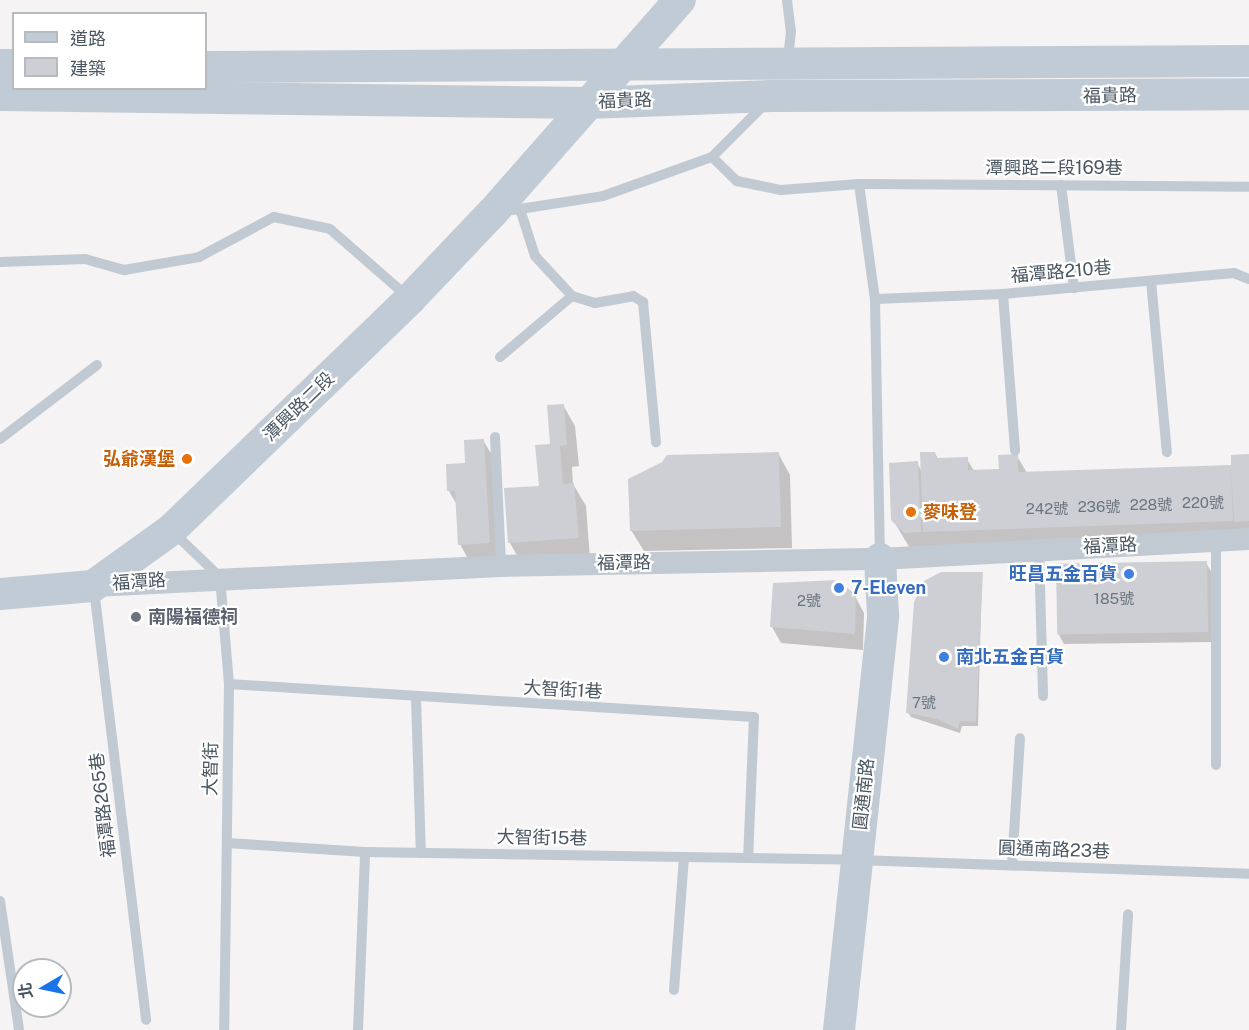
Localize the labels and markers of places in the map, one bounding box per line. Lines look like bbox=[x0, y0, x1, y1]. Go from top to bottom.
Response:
place label: 弘爺漢堡 bbox=[103, 448, 175, 470]
marker: 弘爺漢堡 bbox=[180, 452, 194, 466]
place label: 麥味登 bbox=[923, 501, 977, 523]
marker: 麥味登 bbox=[904, 505, 918, 519]
place label: 旺昌五金百貨 bbox=[1009, 563, 1117, 585]
marker: 旺昌五金百貨 bbox=[1122, 567, 1136, 581]
place label: 7-Eleven bbox=[851, 577, 926, 599]
marker: 7-Eleven bbox=[832, 581, 846, 595]
place label: 南陽福德祠 bbox=[148, 606, 238, 628]
marker: 南陽福德祠 bbox=[129, 610, 143, 624]
place label: 南北五金百貨 bbox=[956, 646, 1064, 668]
marker: 南北五金百貨 bbox=[937, 650, 951, 664]

